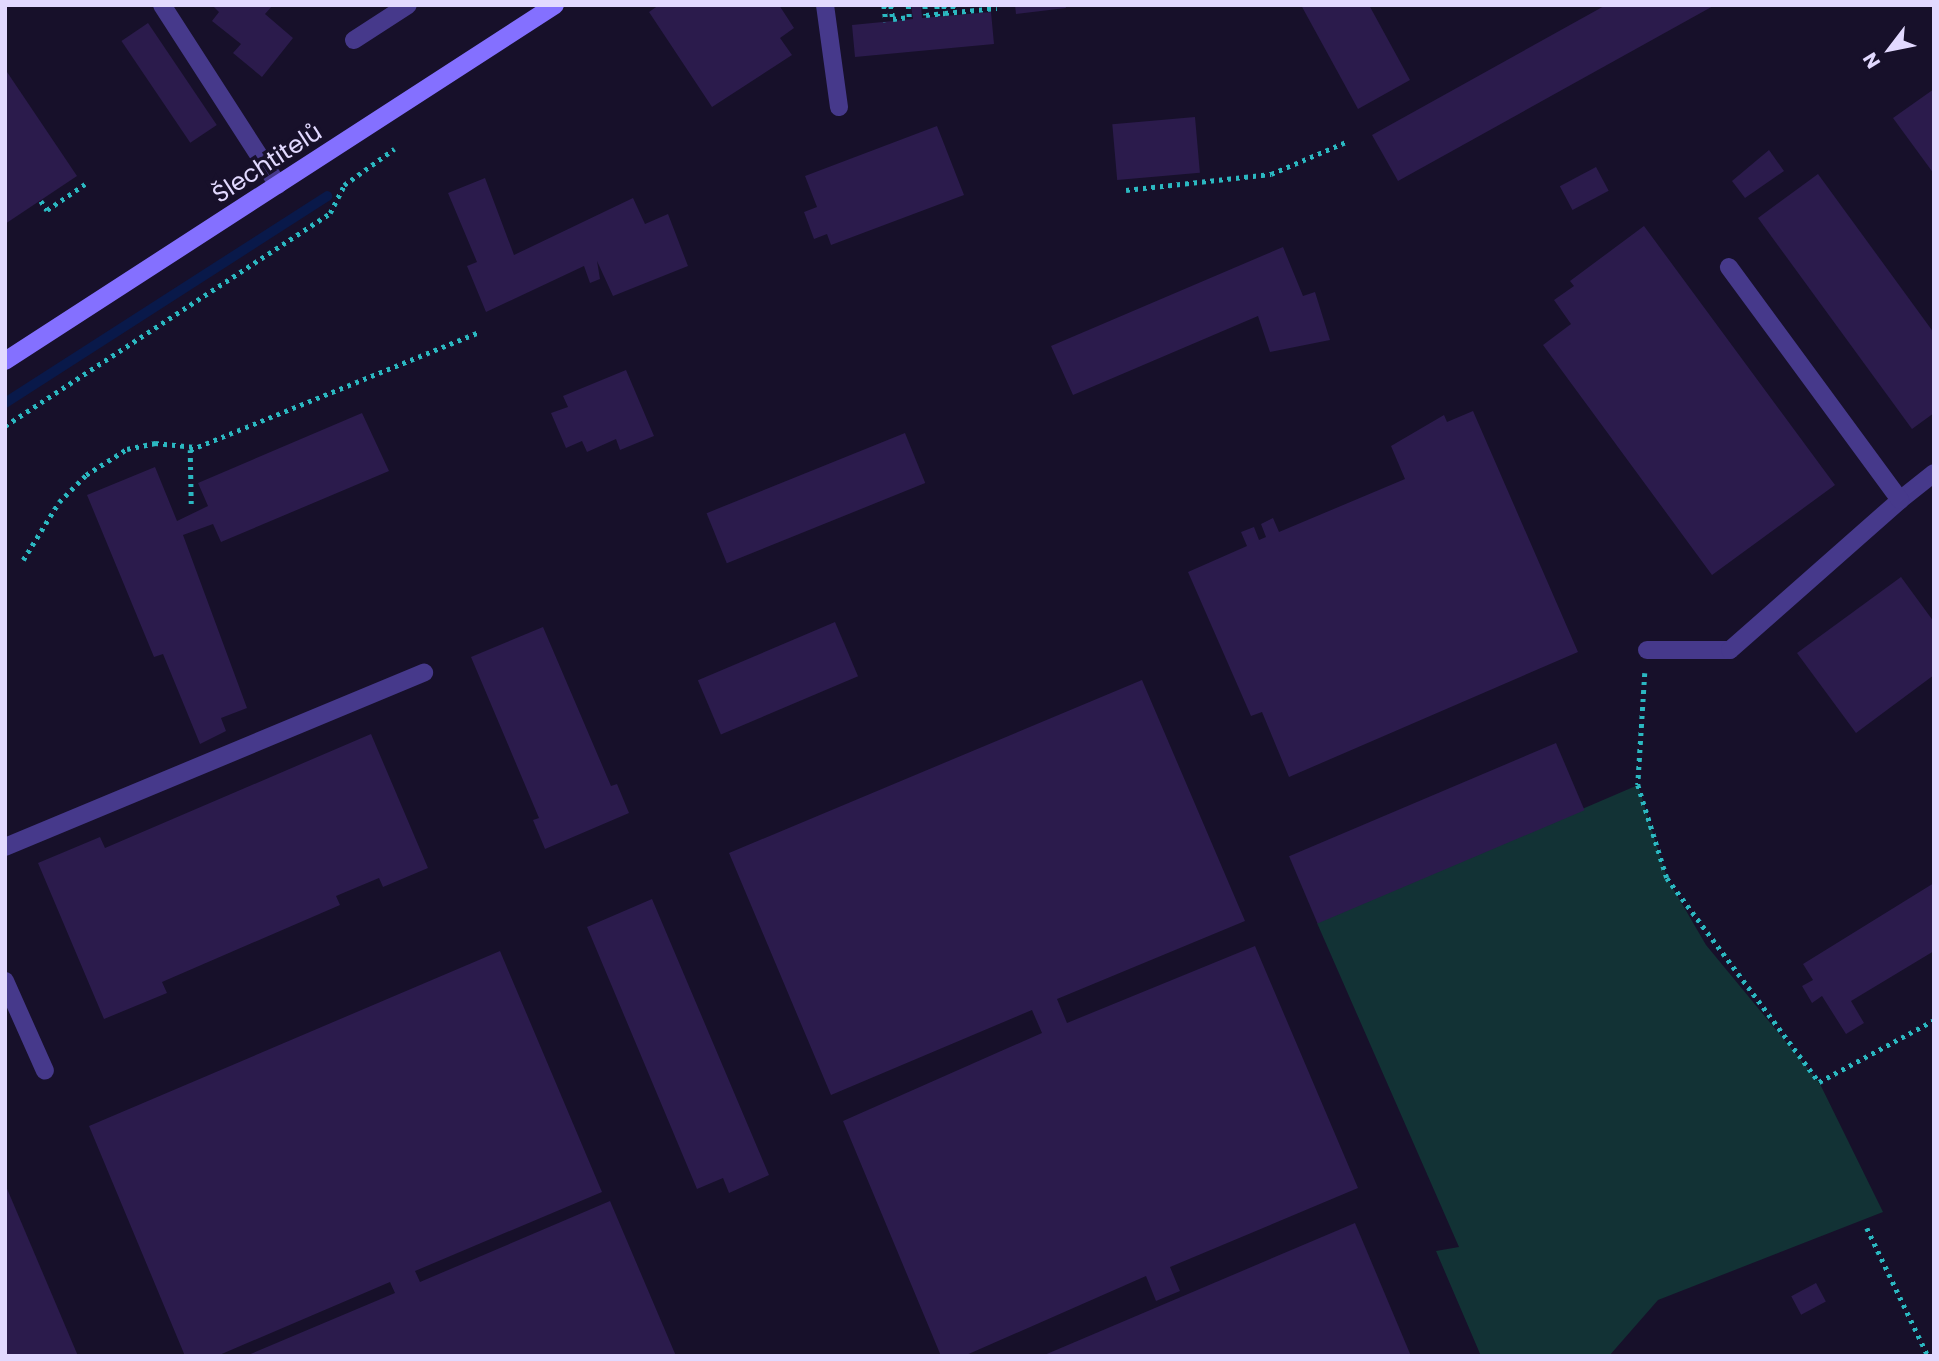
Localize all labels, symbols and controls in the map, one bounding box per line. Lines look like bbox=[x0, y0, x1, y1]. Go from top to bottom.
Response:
north arrow bbox=[1855, 14, 1925, 84]
text: N bbox=[1857, 47, 1887, 74]
street label: Šlechtitelů bbox=[207, 117, 327, 209]

